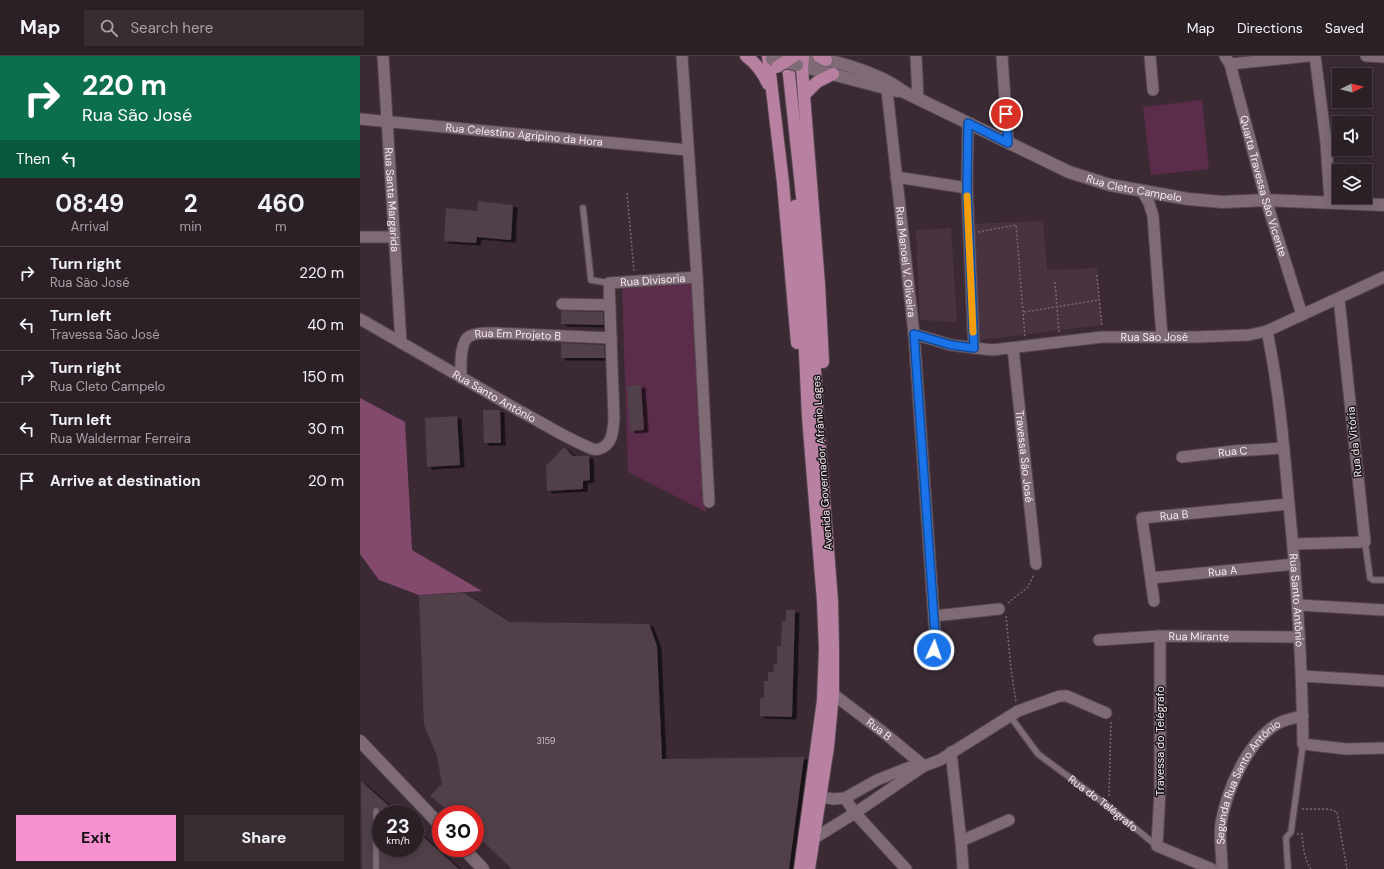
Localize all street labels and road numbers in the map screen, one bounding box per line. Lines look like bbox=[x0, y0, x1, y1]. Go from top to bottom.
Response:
street label: Quarta Travessa São Vicente bbox=[1237, 114, 1290, 258]
street label: Rua Celestino Agripino da Hora bbox=[445, 120, 604, 149]
street label: Rua Santa Margarida bbox=[382, 147, 402, 252]
street label: Rua Cleto Campelo bbox=[1085, 171, 1183, 205]
street label: Rua Manoel V. Oliveira bbox=[893, 206, 919, 318]
street label: Rua Divisoria bbox=[620, 271, 686, 289]
street label: Rua Em Projeto B bbox=[473, 326, 562, 343]
street label: Rua São José bbox=[1121, 330, 1188, 344]
street label: Rua Santo Antônio bbox=[450, 367, 539, 425]
street label: Avenida Governador Afrânio Lages bbox=[809, 375, 835, 551]
street label: Rua da Vitória bbox=[1343, 406, 1365, 478]
street label: Travessa São José bbox=[1013, 409, 1036, 503]
street label: Rua C bbox=[1217, 443, 1248, 460]
street label: Rua B bbox=[1159, 507, 1189, 523]
street label: Rua Santo Antônio bbox=[1286, 553, 1307, 647]
street label: Rua A bbox=[1208, 563, 1238, 579]
street label: Rua Mirante bbox=[1169, 629, 1229, 643]
street label: Travessa do Telégrafo bbox=[1153, 686, 1167, 796]
street label: Rua B bbox=[864, 715, 895, 744]
street label: Segunda Rua Santo Antônio bbox=[1213, 716, 1283, 845]
street label: Rua do Telégrafo bbox=[1066, 772, 1141, 835]

